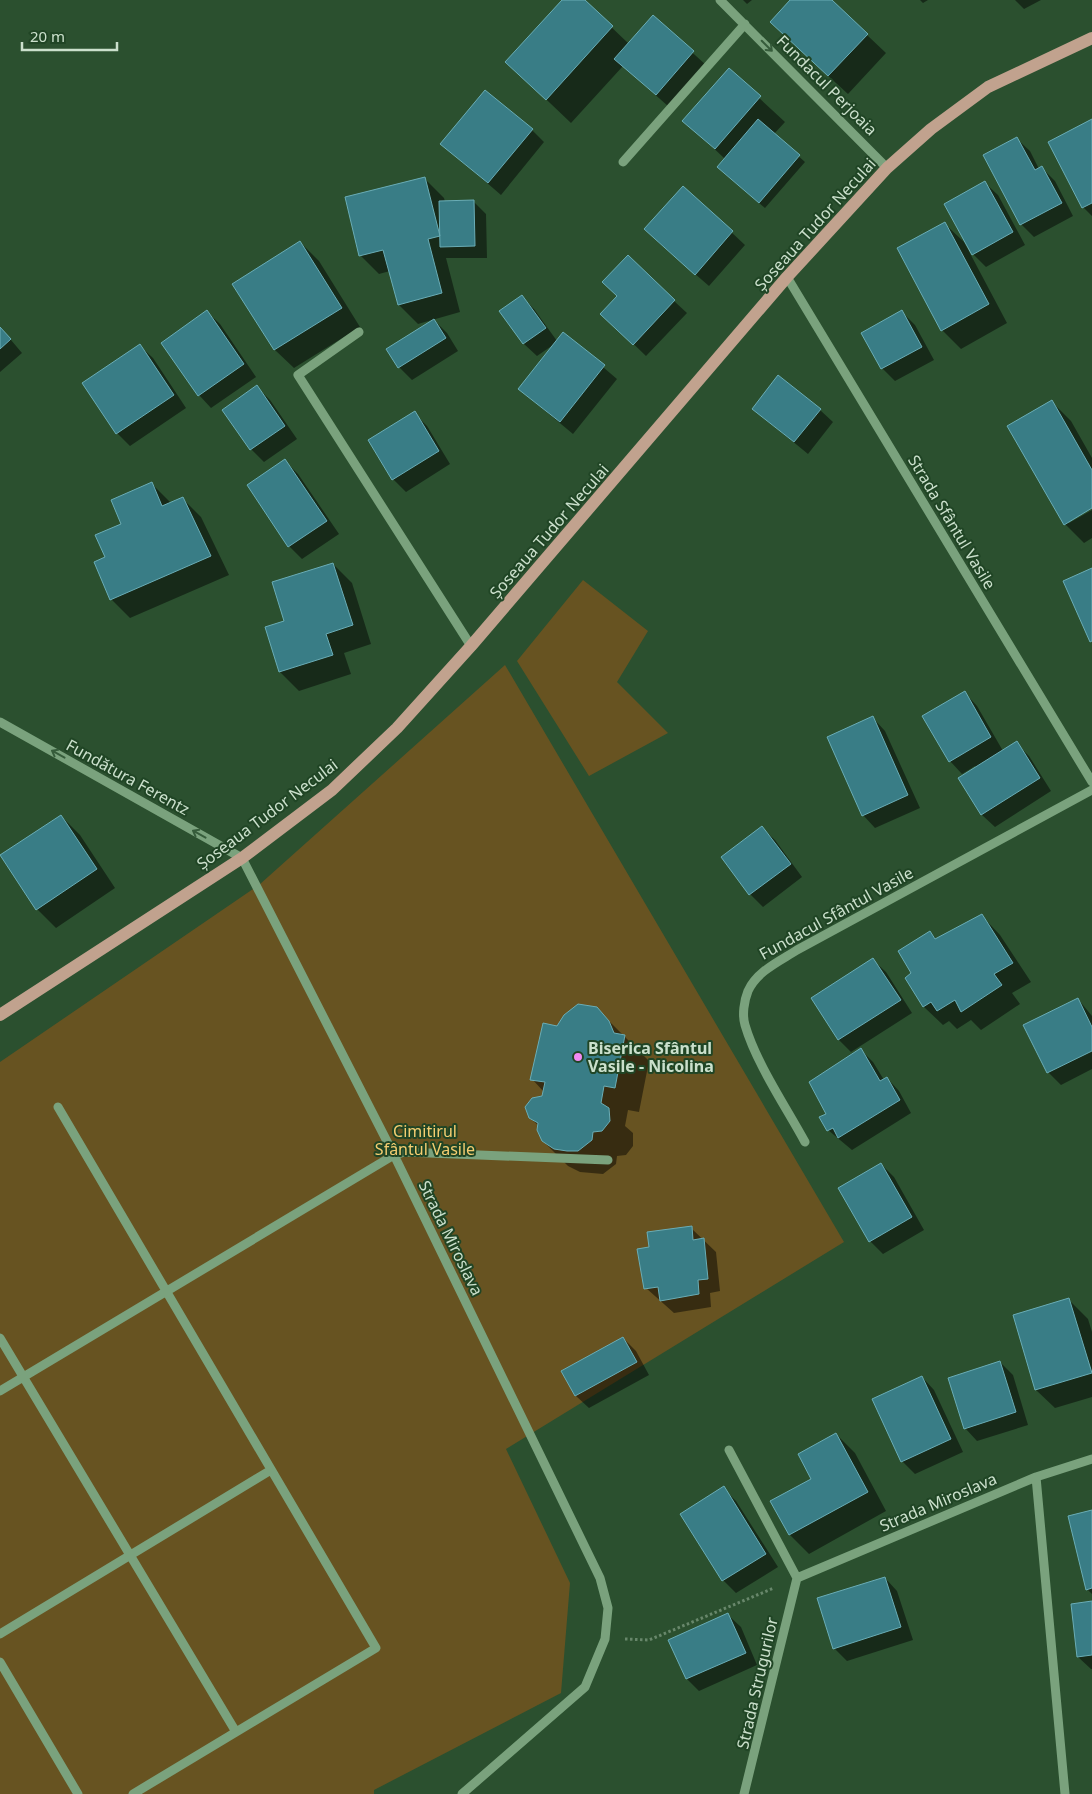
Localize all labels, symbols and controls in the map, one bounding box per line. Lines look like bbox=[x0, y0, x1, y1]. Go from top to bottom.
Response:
scale bar bbox=[22, 20, 118, 52]
text: 20 m bbox=[30, 26, 65, 46]
street label: Fundacul Perjoaia bbox=[772, 30, 882, 140]
one-way arrow bbox=[761, 40, 773, 52]
street label: Șoseaua Tudor Neculai bbox=[749, 153, 881, 295]
street label: Strada Sfântul Vasile bbox=[903, 451, 1001, 593]
street label: Șoseaua Tudor Neculai bbox=[484, 459, 614, 603]
street label: Fundătura Ferentz bbox=[62, 734, 194, 820]
one-way arrow bbox=[51, 749, 65, 759]
street label: Șoseaua Tudor Neculai bbox=[192, 754, 342, 874]
one-way arrow bbox=[193, 829, 207, 839]
street label: Fundacul Sfântul Vasile bbox=[755, 861, 917, 965]
place label: Biserica Sfântul Vasile - Nicolina bbox=[588, 1037, 714, 1077]
marker: Biserica Sfântul Vasile - Nicolina bbox=[572, 1051, 584, 1063]
park label: Cimitirul Sfântul Vasile bbox=[375, 1120, 475, 1160]
street label: Strada Miroslava bbox=[414, 1177, 488, 1299]
street label: Strada Miroslava bbox=[876, 1467, 1000, 1537]
street label: Strada Strugurilor bbox=[731, 1615, 783, 1751]

